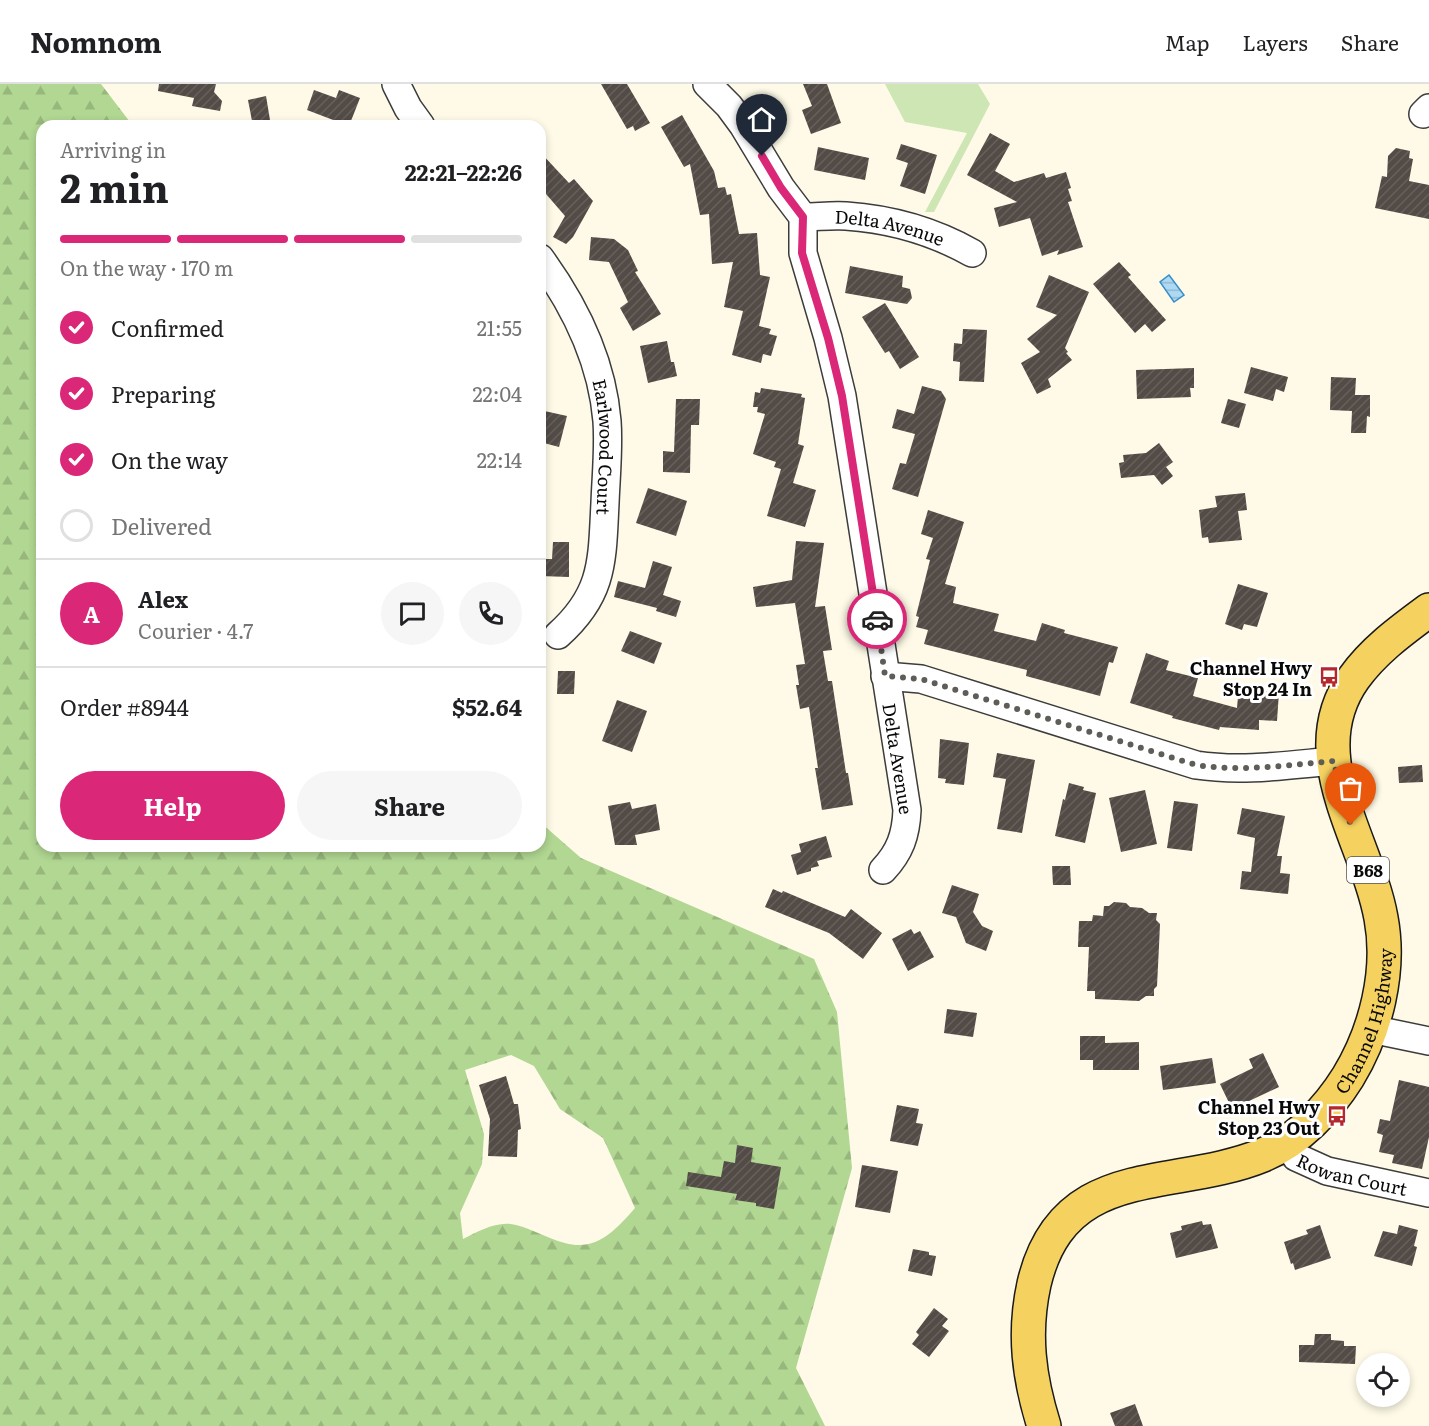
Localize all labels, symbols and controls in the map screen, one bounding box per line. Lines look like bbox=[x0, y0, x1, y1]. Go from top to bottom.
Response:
text: Nomnom bbox=[30, 20, 162, 62]
text: Map bbox=[1165, 26, 1210, 57]
text: Layers bbox=[1243, 26, 1308, 57]
text: Share bbox=[1341, 26, 1399, 57]
pin bbox=[736, 94, 787, 156]
icon: home bbox=[745, 103, 778, 136]
text: Arriving in bbox=[60, 134, 166, 164]
text: 22:21–22:26 bbox=[405, 155, 522, 188]
text: 2 min bbox=[60, 157, 169, 215]
street label: Delta Avenue bbox=[834, 202, 949, 252]
text: On the way · 170 m bbox=[60, 252, 234, 282]
icon: check bbox=[60, 311, 93, 344]
text: Confirmed bbox=[111, 311, 224, 344]
text: 21:55 bbox=[477, 312, 522, 342]
street label: Earlwood Court bbox=[587, 376, 621, 516]
icon: check bbox=[60, 377, 93, 410]
text: Preparing bbox=[111, 377, 215, 410]
text: 22:04 bbox=[472, 378, 522, 408]
icon: check bbox=[60, 443, 93, 476]
text: On the way bbox=[111, 443, 228, 476]
text: 22:14 bbox=[477, 444, 522, 474]
text: Delivered bbox=[111, 509, 212, 542]
text: Alex bbox=[138, 582, 188, 615]
button: chat bbox=[381, 582, 444, 645]
button: phone bbox=[459, 582, 522, 645]
courier bbox=[847, 589, 907, 649]
text: A bbox=[83, 597, 100, 630]
icon: car bbox=[861, 603, 894, 636]
text: Courier · 4.7 bbox=[138, 615, 253, 645]
place label: Channel Hwy Stop 24 In bbox=[1190, 654, 1312, 702]
bus stop icon: Channel Hwy Stop 24 In bbox=[1317, 665, 1341, 689]
text: Order #8944 bbox=[60, 690, 189, 723]
text: $52.64 bbox=[452, 690, 522, 723]
street label: Delta Avenue bbox=[877, 701, 921, 816]
pin bbox=[1325, 763, 1376, 825]
button: Help bbox=[60, 771, 285, 840]
button: Share bbox=[297, 771, 522, 840]
icon: bag bbox=[1334, 772, 1367, 805]
road number: B68 bbox=[1347, 857, 1389, 883]
street label: Channel Highway bbox=[1327, 947, 1398, 1099]
place label: Channel Hwy Stop 23 Out bbox=[1198, 1093, 1320, 1141]
bus stop icon: Channel Hwy Stop 23 Out bbox=[1325, 1104, 1349, 1128]
street label: Rowan Court bbox=[1293, 1146, 1411, 1202]
map controls bbox=[1356, 1353, 1410, 1407]
button: locate bbox=[1356, 1353, 1410, 1407]

